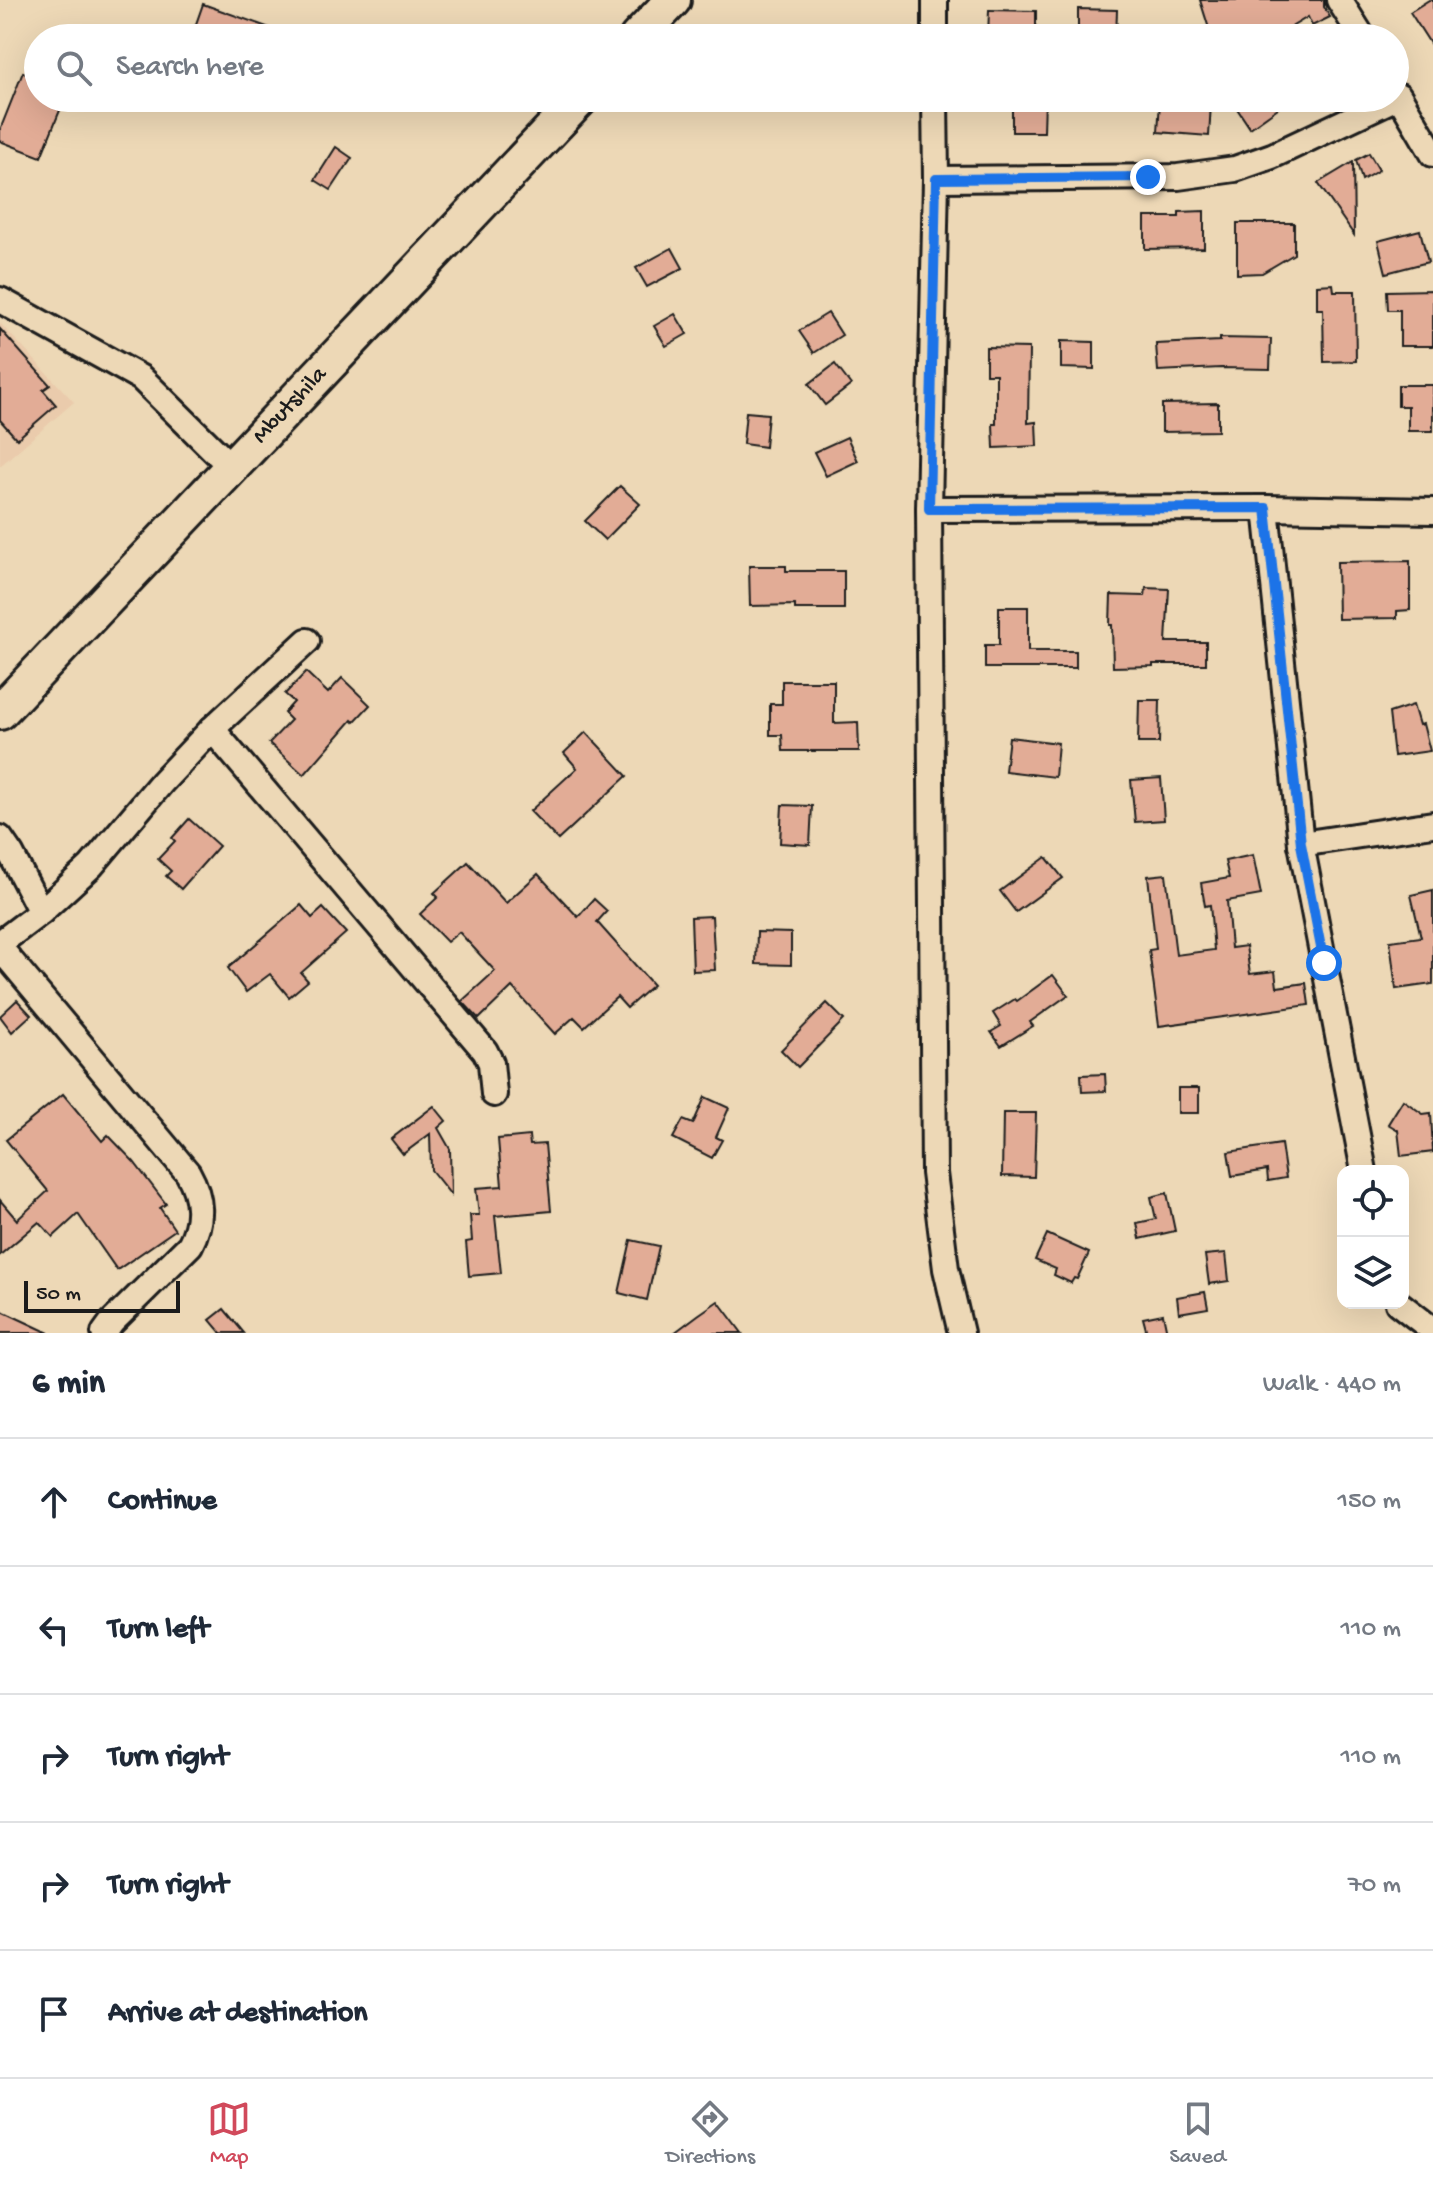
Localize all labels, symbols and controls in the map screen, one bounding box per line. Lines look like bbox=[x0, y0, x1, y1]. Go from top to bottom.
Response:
search box bbox=[24, 24, 1409, 112]
icon: search bbox=[52, 46, 96, 90]
text: Search here bbox=[116, 51, 264, 86]
route end bbox=[1130, 159, 1166, 195]
street label: Mbutshila bbox=[247, 360, 334, 450]
route start bbox=[1306, 945, 1342, 981]
map controls bbox=[1337, 1165, 1409, 1309]
button: locate bbox=[1337, 1165, 1409, 1237]
button: layers bbox=[1337, 1237, 1409, 1309]
scale bar bbox=[24, 1277, 180, 1313]
text: 50 m bbox=[36, 1282, 81, 1308]
text: 6 min bbox=[32, 1365, 105, 1405]
text: Walk · 440 m bbox=[1263, 1370, 1401, 1401]
icon: ahead bbox=[32, 1480, 76, 1524]
text: Continue bbox=[108, 1485, 217, 1520]
text: 150 m bbox=[1337, 1487, 1401, 1518]
icon: left bbox=[32, 1608, 76, 1652]
text: Turn left bbox=[108, 1613, 209, 1648]
text: 110 m bbox=[1341, 1615, 1401, 1646]
icon: right bbox=[32, 1736, 76, 1780]
text: Turn right bbox=[108, 1741, 228, 1776]
text: 110 m bbox=[1341, 1743, 1401, 1774]
icon: right bbox=[32, 1864, 76, 1908]
text: Turn right bbox=[108, 1869, 228, 1904]
text: 70 m bbox=[1348, 1871, 1401, 1902]
icon: arrive bbox=[32, 1992, 76, 2036]
text: Arrive at destination bbox=[108, 1997, 368, 2032]
tab: Map bbox=[207, 2097, 251, 2171]
tab: Directions bbox=[666, 2097, 755, 2171]
tab: Saved bbox=[1169, 2097, 1226, 2171]

